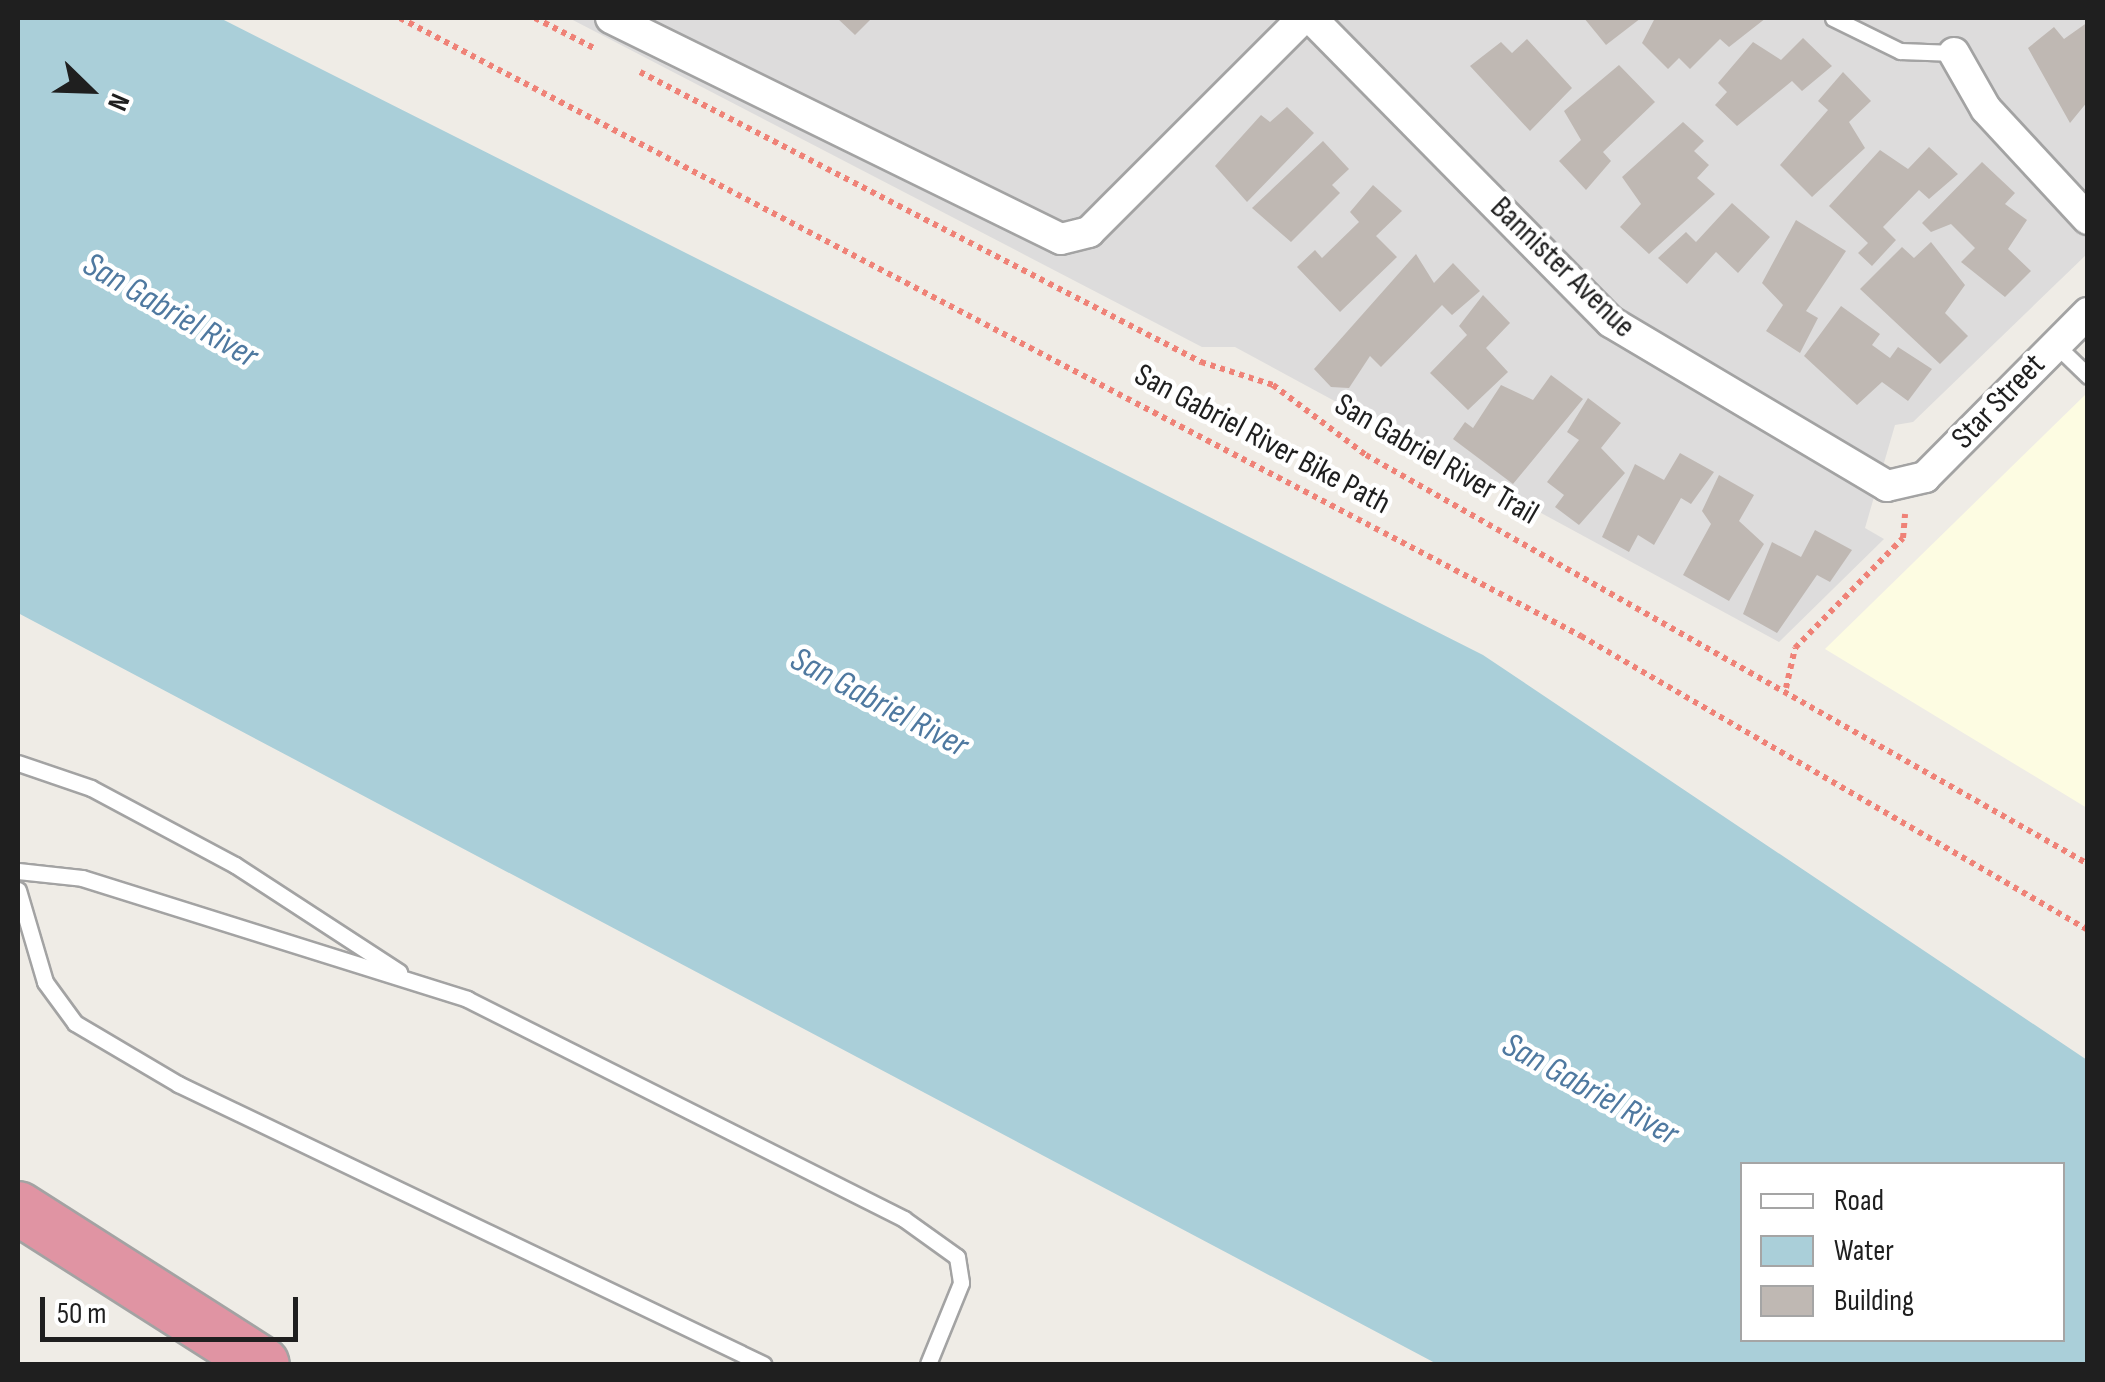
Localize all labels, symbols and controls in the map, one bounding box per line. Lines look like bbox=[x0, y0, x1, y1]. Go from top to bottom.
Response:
north arrow bbox=[40, 40, 140, 140]
text: N bbox=[100, 89, 136, 115]
street label: Bannister Avenue bbox=[1482, 189, 1642, 347]
water label: San Gabriel River bbox=[75, 244, 265, 378]
street label: Star Street bbox=[1944, 346, 2054, 458]
street label: San Gabriel River Bike Path bbox=[1128, 356, 1396, 524]
street label: San Gabriel River Trail bbox=[1327, 386, 1545, 534]
water label: San Gabriel River bbox=[783, 639, 975, 767]
water label: San Gabriel River bbox=[1495, 1024, 1685, 1156]
legend bbox=[1740, 1162, 2065, 1342]
text: Road bbox=[1834, 1183, 1884, 1219]
text: Water bbox=[1834, 1233, 1894, 1269]
scale bar bbox=[45, 1277, 302, 1339]
text: Building bbox=[1834, 1283, 1914, 1319]
text: 50 m bbox=[57, 1296, 106, 1332]

